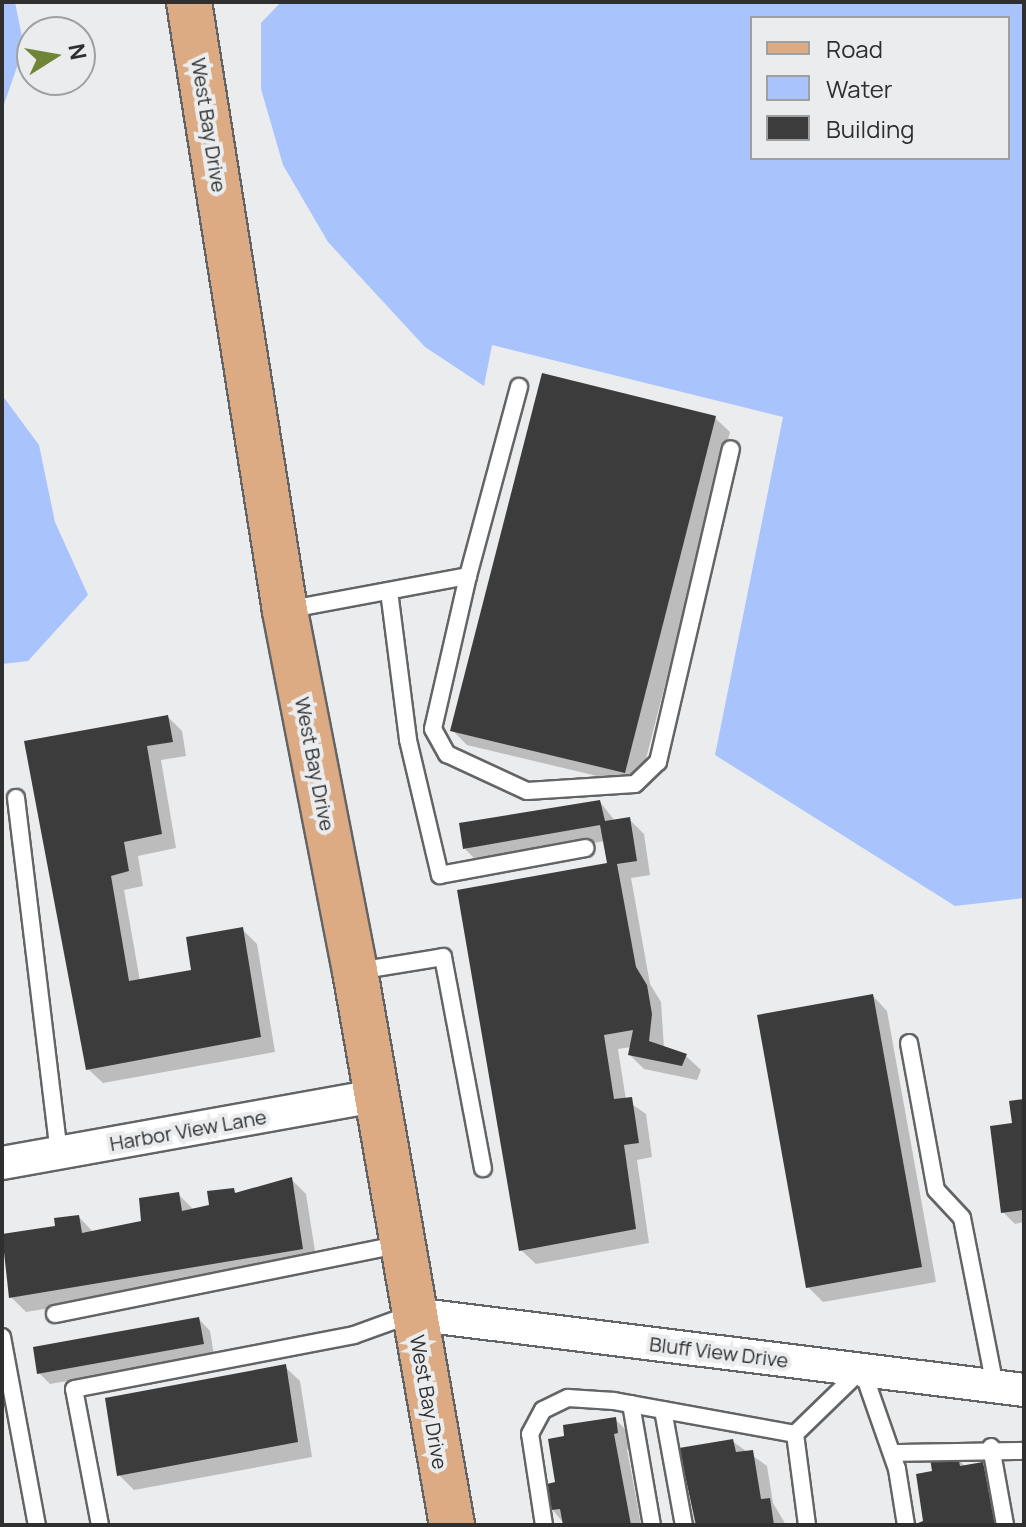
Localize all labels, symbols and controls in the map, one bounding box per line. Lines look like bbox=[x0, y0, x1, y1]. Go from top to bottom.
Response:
north arrow bbox=[16, 16, 96, 96]
legend bbox=[750, 16, 1010, 160]
text: Road bbox=[826, 32, 883, 65]
text: N bbox=[61, 41, 94, 62]
street label: West Bay Drive bbox=[187, 56, 231, 194]
text: Water bbox=[826, 72, 893, 105]
text: Building bbox=[826, 112, 914, 145]
street label: West Bay Drive bbox=[290, 695, 340, 833]
street label: Harbor View Lane bbox=[108, 1104, 268, 1156]
street label: Bluff View Drive bbox=[648, 1332, 790, 1372]
street label: West Bay Drive bbox=[405, 1333, 453, 1471]

